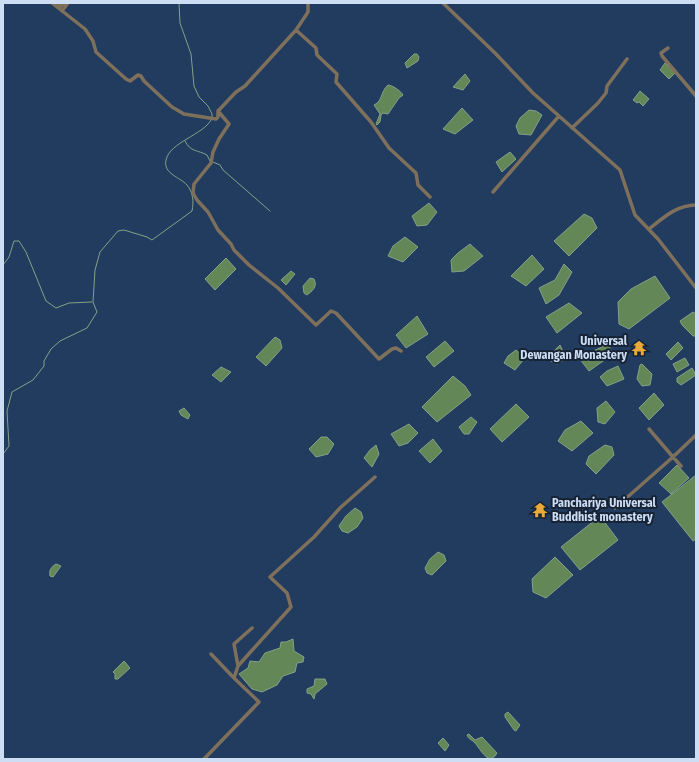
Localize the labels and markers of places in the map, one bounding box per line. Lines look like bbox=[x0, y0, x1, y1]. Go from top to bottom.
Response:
place label: Universal Dewangan Monastery bbox=[520, 334, 628, 362]
temple icon: Universal Dewangan Monastery bbox=[630, 339, 648, 357]
place label: Panchariya Universal Buddhist monastery bbox=[552, 496, 657, 524]
temple icon: Panchariya Universal Buddhist monastery bbox=[531, 501, 549, 519]

